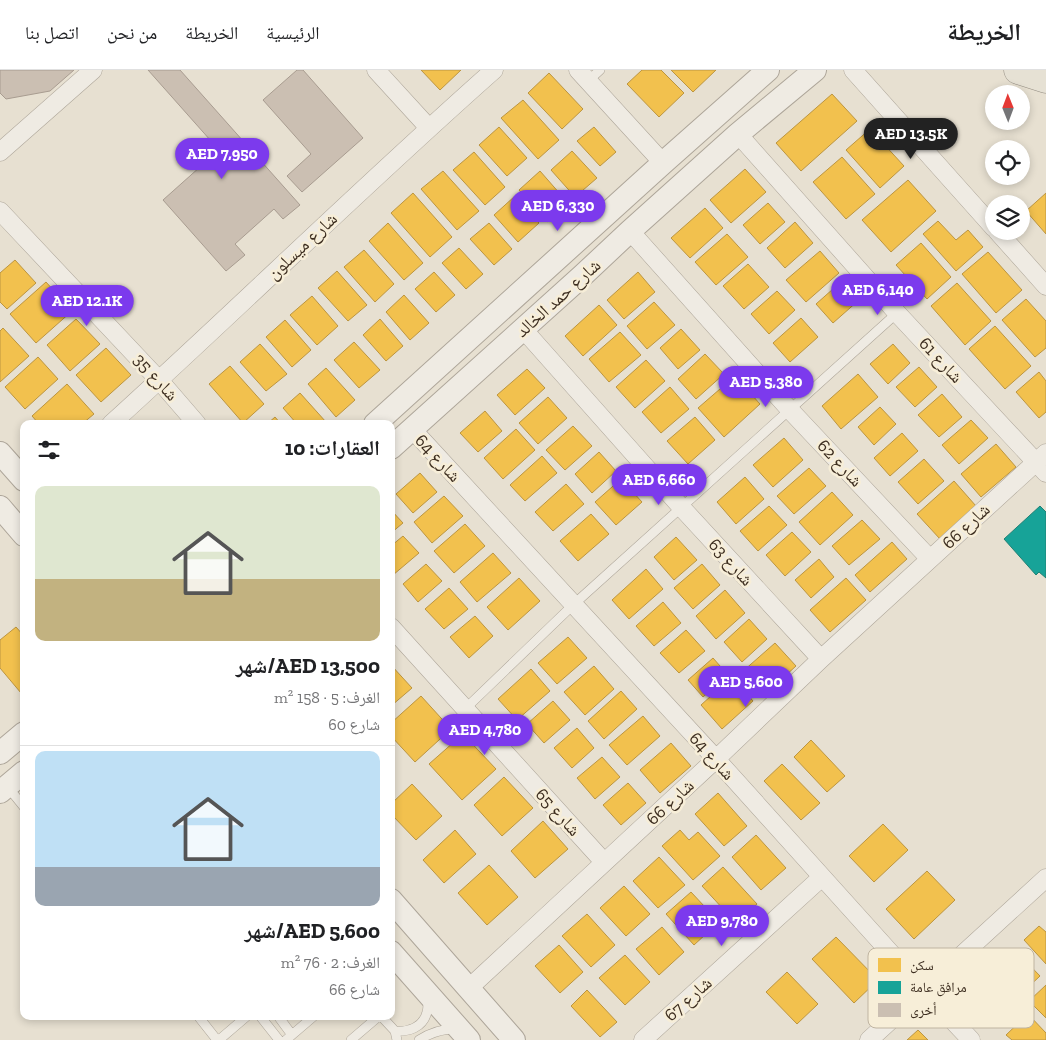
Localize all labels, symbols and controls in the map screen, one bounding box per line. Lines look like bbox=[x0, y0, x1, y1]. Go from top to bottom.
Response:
text: الخريطة bbox=[947, 17, 1021, 46]
text: اتصل بنا bbox=[25, 22, 79, 44]
text: من نحن bbox=[107, 22, 157, 44]
text: الخريطة bbox=[185, 22, 238, 44]
text: الرئيسية bbox=[266, 22, 320, 44]
north arrow bbox=[985, 85, 1030, 130]
map controls bbox=[985, 85, 1030, 240]
pin: AED 13.5K bbox=[854, 118, 968, 160]
text: AED 13.5K bbox=[875, 124, 947, 143]
pin: AED 7,950 bbox=[165, 138, 279, 180]
button: locate bbox=[985, 140, 1030, 185]
text: AED 7,950 bbox=[186, 144, 258, 163]
pin: AED 6,330 bbox=[501, 190, 615, 232]
button: layers bbox=[985, 195, 1030, 240]
text: AED 6,330 bbox=[521, 196, 595, 215]
street label: شارع ميسلون bbox=[262, 208, 342, 284]
street label: شارع حمد الخالد bbox=[511, 254, 605, 342]
pin: AED 6,140 bbox=[821, 274, 935, 316]
text: AED 6,140 bbox=[842, 280, 914, 299]
pin: AED 12.1K bbox=[30, 284, 144, 327]
text: AED 12.1K bbox=[52, 291, 122, 310]
street label: شارع 61 bbox=[914, 332, 968, 388]
street label: شارع 35 bbox=[129, 349, 183, 405]
pin: AED 5,380 bbox=[709, 366, 823, 408]
text: AED 5,380 bbox=[730, 372, 802, 391]
street label: شارع 64 bbox=[410, 429, 466, 487]
text: العقارات: 10 bbox=[285, 435, 380, 460]
street label: شارع 62 bbox=[812, 435, 868, 491]
icon: filters bbox=[35, 436, 63, 464]
pin: AED 6,660 bbox=[602, 464, 716, 506]
text: AED 6,660 bbox=[623, 470, 695, 489]
street label: شارع 66 bbox=[937, 498, 995, 554]
icon: home bbox=[163, 518, 253, 608]
street label: شارع 63 bbox=[704, 534, 758, 590]
text: AED 13,500/شهر bbox=[236, 653, 380, 678]
pin: AED 5,600 bbox=[689, 666, 803, 708]
text: AED 5,600 bbox=[709, 672, 783, 691]
text: الغرف: 5 · 158 m² bbox=[274, 688, 380, 707]
pin: AED 4,780 bbox=[428, 714, 542, 756]
text: شارع 60 bbox=[328, 715, 380, 734]
text: AED 4,780 bbox=[449, 720, 521, 739]
street label: شارع 64 bbox=[685, 727, 739, 785]
street label: شارع 66 bbox=[641, 774, 699, 830]
street label: شارع 65 bbox=[531, 783, 585, 841]
icon: home bbox=[163, 784, 253, 874]
pin: AED 9,780 bbox=[665, 904, 779, 947]
text: AED 9,780 bbox=[686, 911, 758, 930]
text: AED 5,600/شهر bbox=[245, 918, 380, 943]
legend bbox=[868, 948, 1034, 1028]
text: الغرف: 2 · 76 m² bbox=[281, 953, 380, 972]
text: سكن bbox=[910, 957, 934, 974]
street label: شارع 67 bbox=[660, 972, 716, 1026]
text: مرافق عامة bbox=[910, 979, 967, 997]
text: شارع 66 bbox=[329, 980, 380, 999]
text: أخرى bbox=[910, 1002, 937, 1019]

